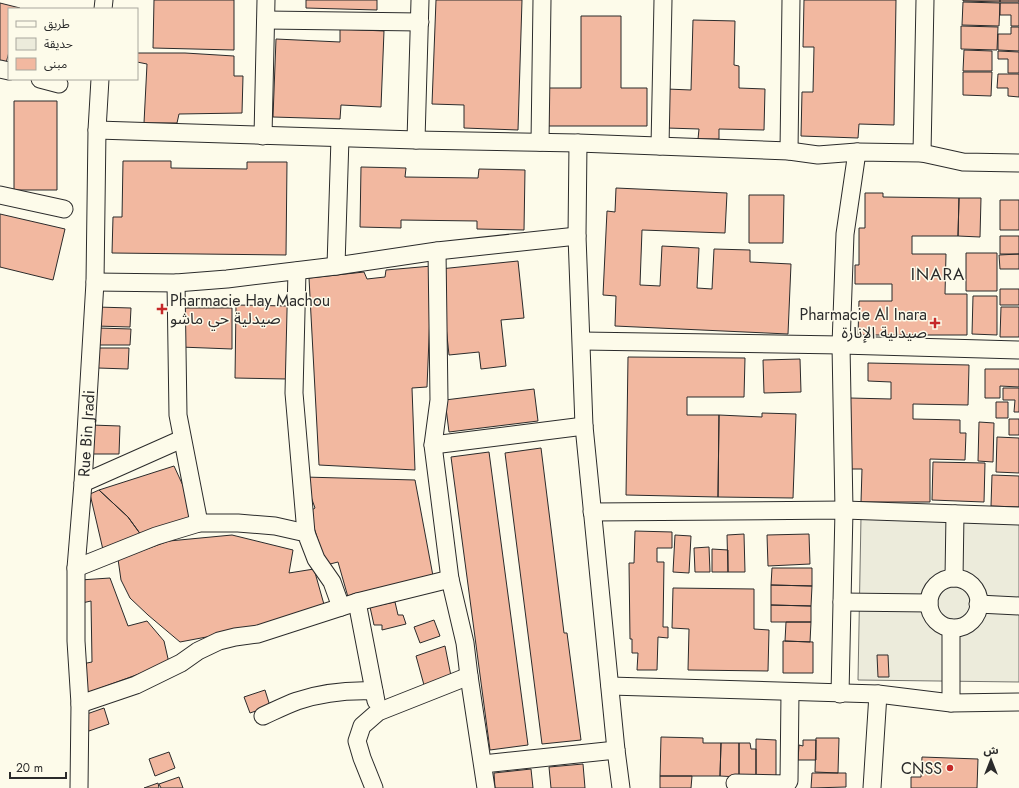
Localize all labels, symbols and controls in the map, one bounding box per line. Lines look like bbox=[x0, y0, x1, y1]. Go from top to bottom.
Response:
legend bbox=[8, 8, 138, 80]
text: طريق bbox=[44, 15, 70, 33]
text: حديقة bbox=[44, 35, 73, 53]
text: مبنى bbox=[44, 55, 67, 73]
district label: INARA bbox=[911, 262, 965, 286]
place label: Pharmacie Hay Machou صيدلية حي ماشو bbox=[170, 289, 330, 331]
place label: Pharmacie Al Inara صيدلية الإنارة bbox=[799, 303, 927, 344]
marker: Pharmacie Hay Machou صيدلية حي ماشو bbox=[157, 304, 167, 314]
marker: Pharmacie Al Inara صيدلية الإنارة bbox=[930, 318, 940, 328]
street label: Rue Bin Jradi bbox=[72, 389, 101, 478]
north arrow bbox=[971, 740, 1011, 780]
text: ش bbox=[983, 742, 999, 758]
scale bar bbox=[10, 754, 66, 780]
place label: CNSS bbox=[901, 757, 942, 780]
text: 20 m bbox=[16, 759, 43, 777]
marker: CNSS bbox=[945, 763, 955, 773]

